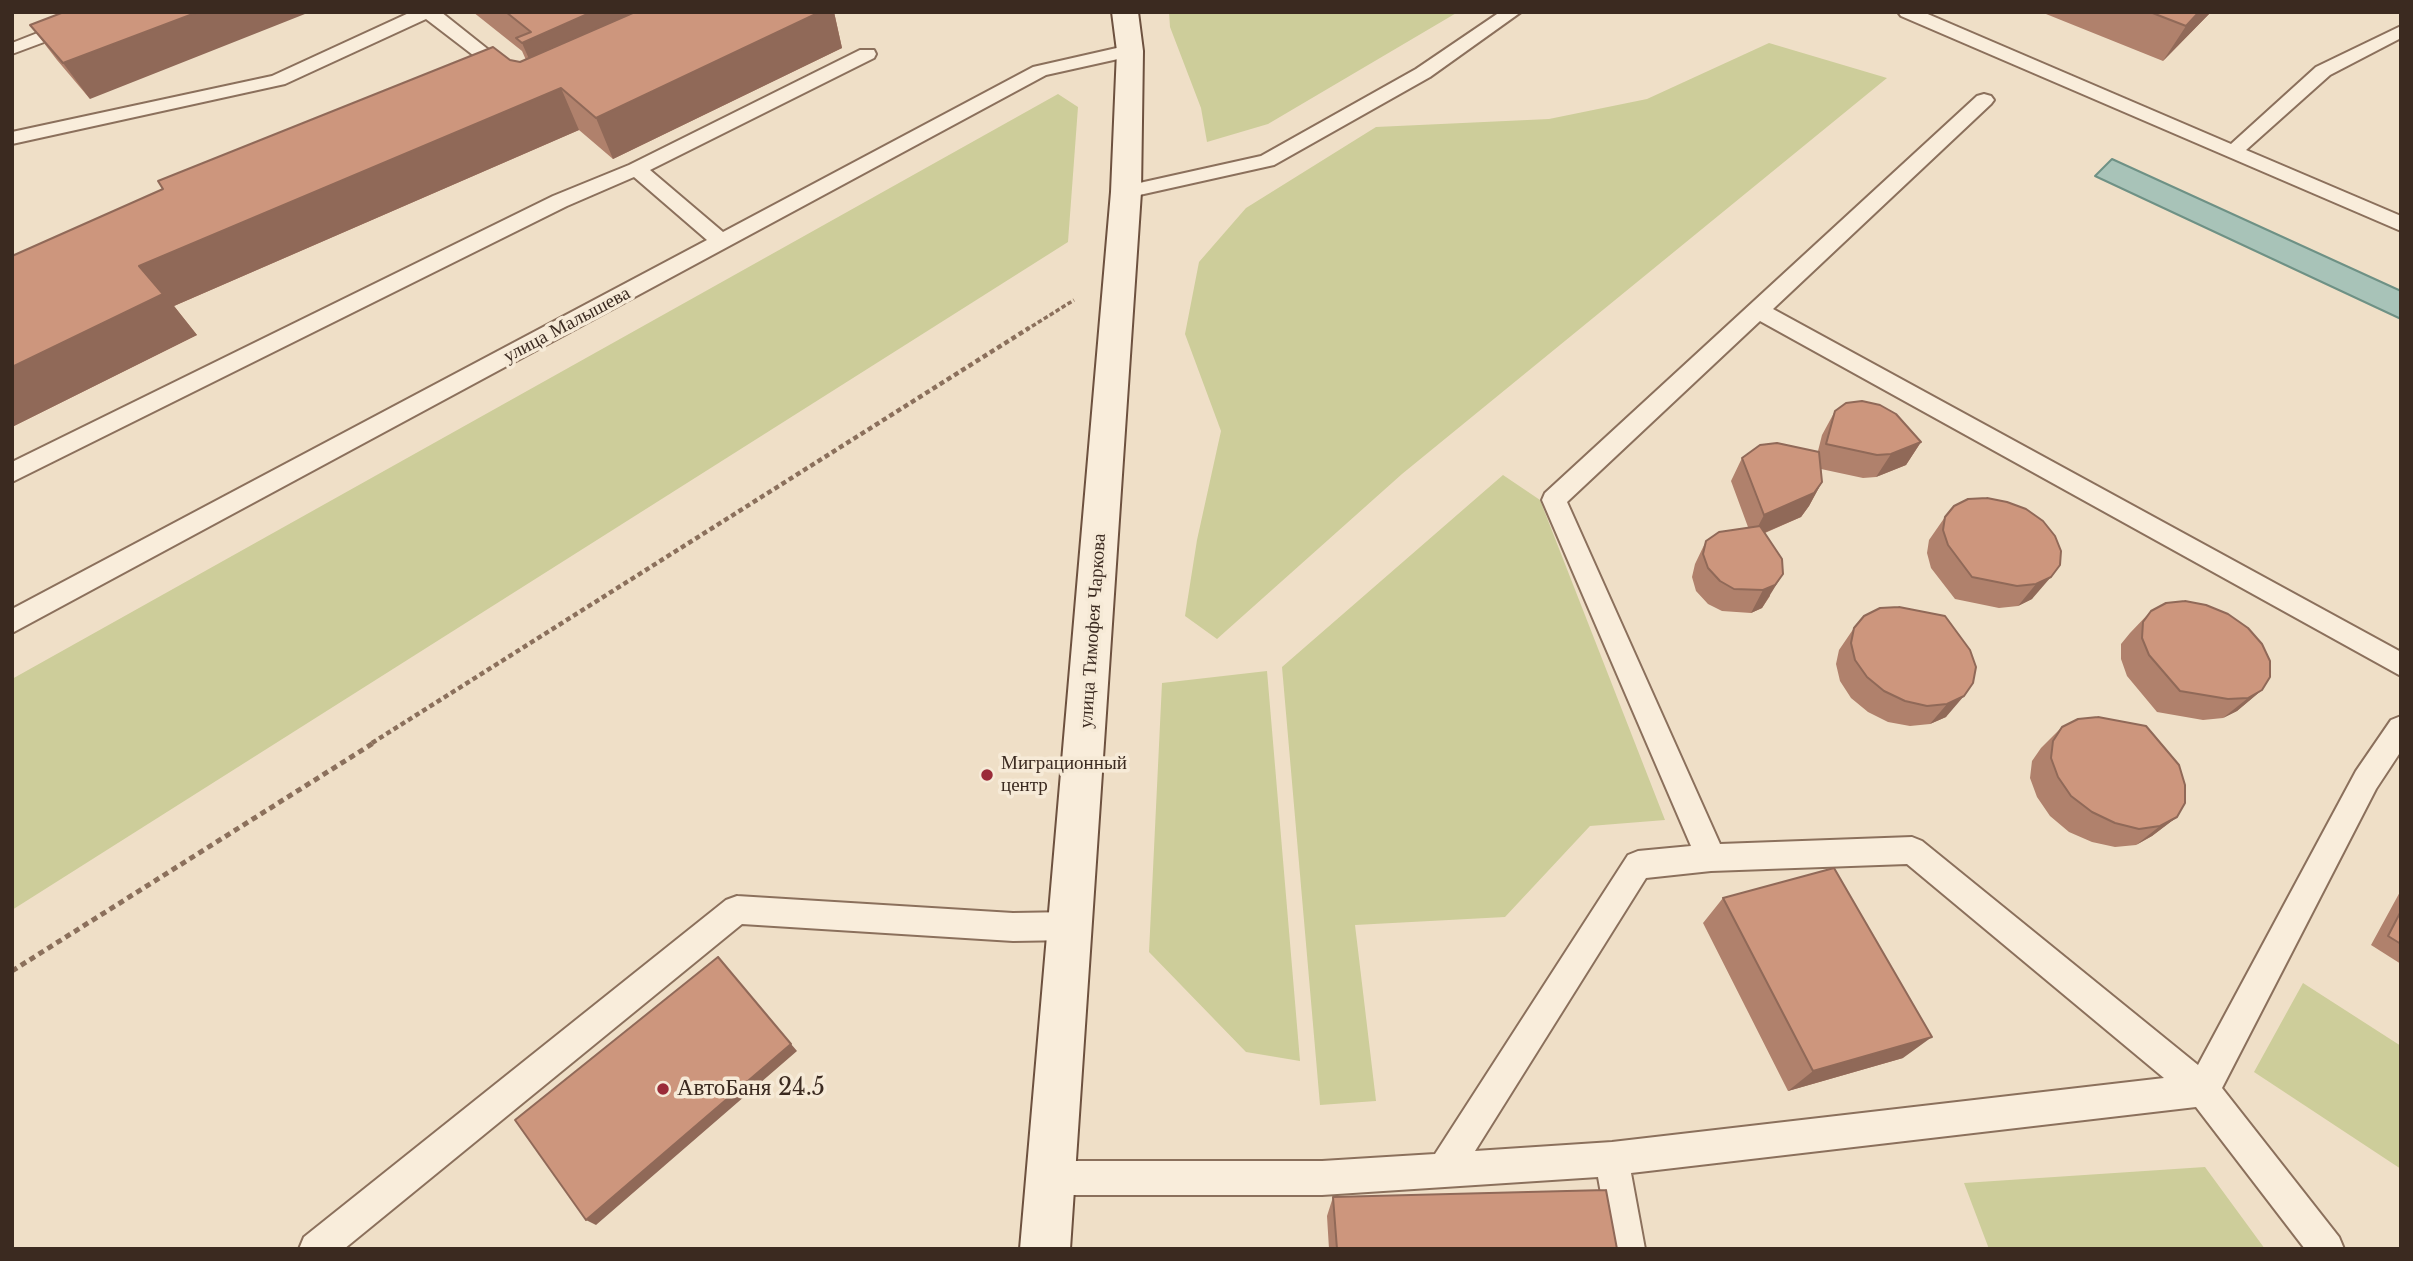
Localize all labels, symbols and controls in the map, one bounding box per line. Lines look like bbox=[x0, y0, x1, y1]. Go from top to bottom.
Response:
street label: улица Малышева bbox=[500, 282, 634, 368]
street label: улица Тимофея Чаркова bbox=[1075, 533, 1111, 729]
place label: Миграционный центр bbox=[1001, 753, 1127, 797]
marker: Миграционный центр bbox=[979, 767, 995, 783]
place label: АвтоБаня 24.5 bbox=[677, 1075, 825, 1103]
marker: АвтоБаня 24.5 bbox=[655, 1081, 671, 1097]

